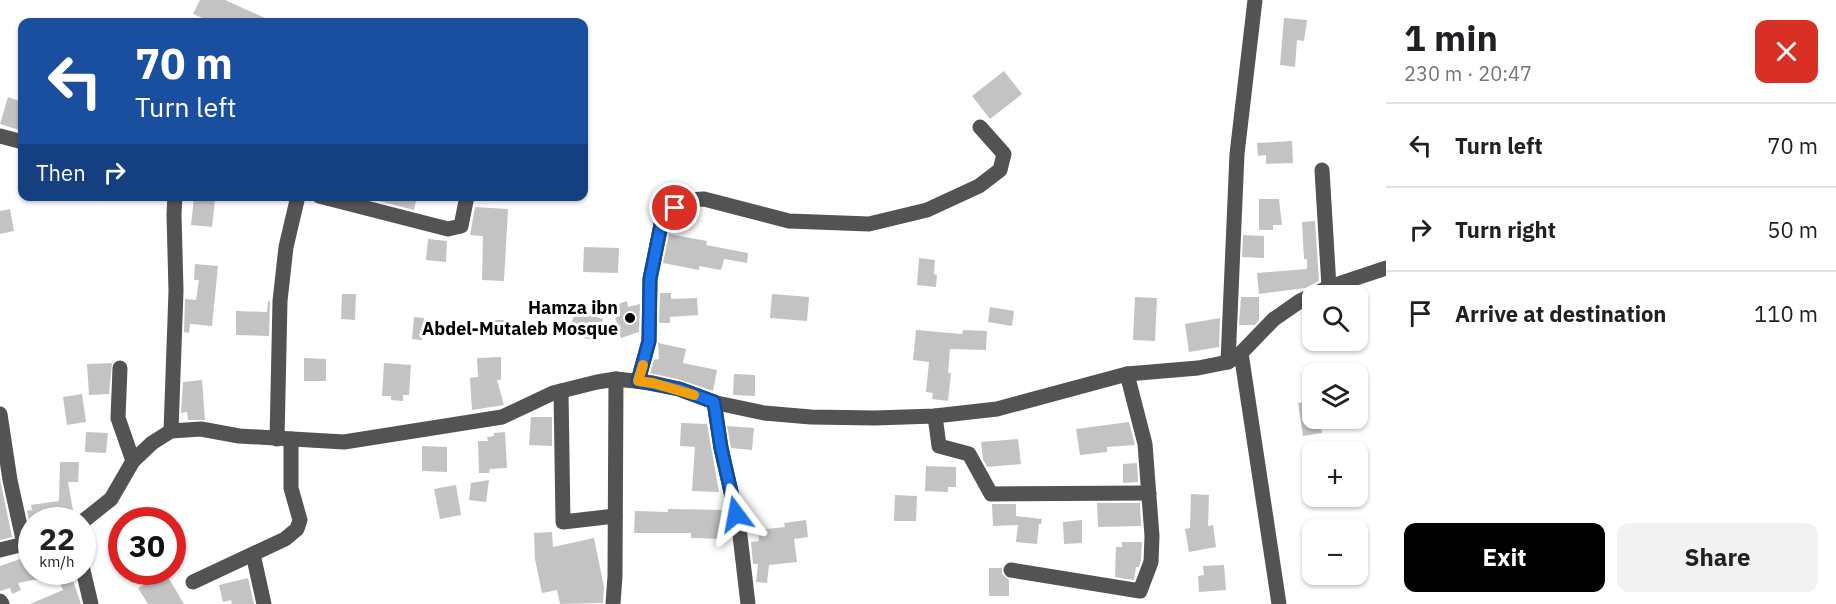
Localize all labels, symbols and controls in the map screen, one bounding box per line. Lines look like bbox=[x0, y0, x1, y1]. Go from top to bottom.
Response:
text: 1 min bbox=[1404, 14, 1498, 61]
button: close bbox=[1755, 20, 1818, 83]
text: 70 m bbox=[135, 36, 233, 91]
icon: left bbox=[36, 42, 114, 120]
text: 230 m · 20:47 bbox=[1404, 60, 1532, 87]
text: Turn left bbox=[135, 89, 236, 124]
icon: left bbox=[1404, 129, 1437, 162]
text: Turn left bbox=[1455, 131, 1543, 160]
text: 70 m bbox=[1767, 131, 1818, 160]
icon: right bbox=[98, 156, 131, 189]
text: Then bbox=[36, 158, 86, 187]
pin bbox=[649, 182, 700, 233]
icon: arrive bbox=[658, 191, 691, 224]
icon: right bbox=[1404, 213, 1437, 246]
text: Turn right bbox=[1455, 215, 1556, 244]
text: 50 m bbox=[1767, 215, 1818, 244]
map controls bbox=[1302, 285, 1368, 585]
button: search bbox=[1302, 285, 1368, 351]
place label: Hamza ibn Abdel-Mutaleb Mosque bbox=[422, 296, 618, 340]
icon: arrive bbox=[1404, 297, 1437, 330]
text: Arrive at destination bbox=[1455, 299, 1666, 328]
text: 110 m bbox=[1754, 299, 1818, 328]
marker: Hamza ibn Abdel-Mutaleb Mosque bbox=[623, 311, 637, 325]
button: layers bbox=[1302, 363, 1368, 429]
button: + bbox=[1302, 441, 1368, 507]
position arrow bbox=[704, 482, 768, 546]
speed limit sign: 30 bbox=[108, 507, 186, 585]
text: 22 bbox=[39, 519, 75, 558]
button: − bbox=[1302, 519, 1368, 585]
button: Exit bbox=[1404, 523, 1605, 592]
button: Share bbox=[1617, 523, 1818, 592]
text: km/h bbox=[39, 552, 75, 571]

